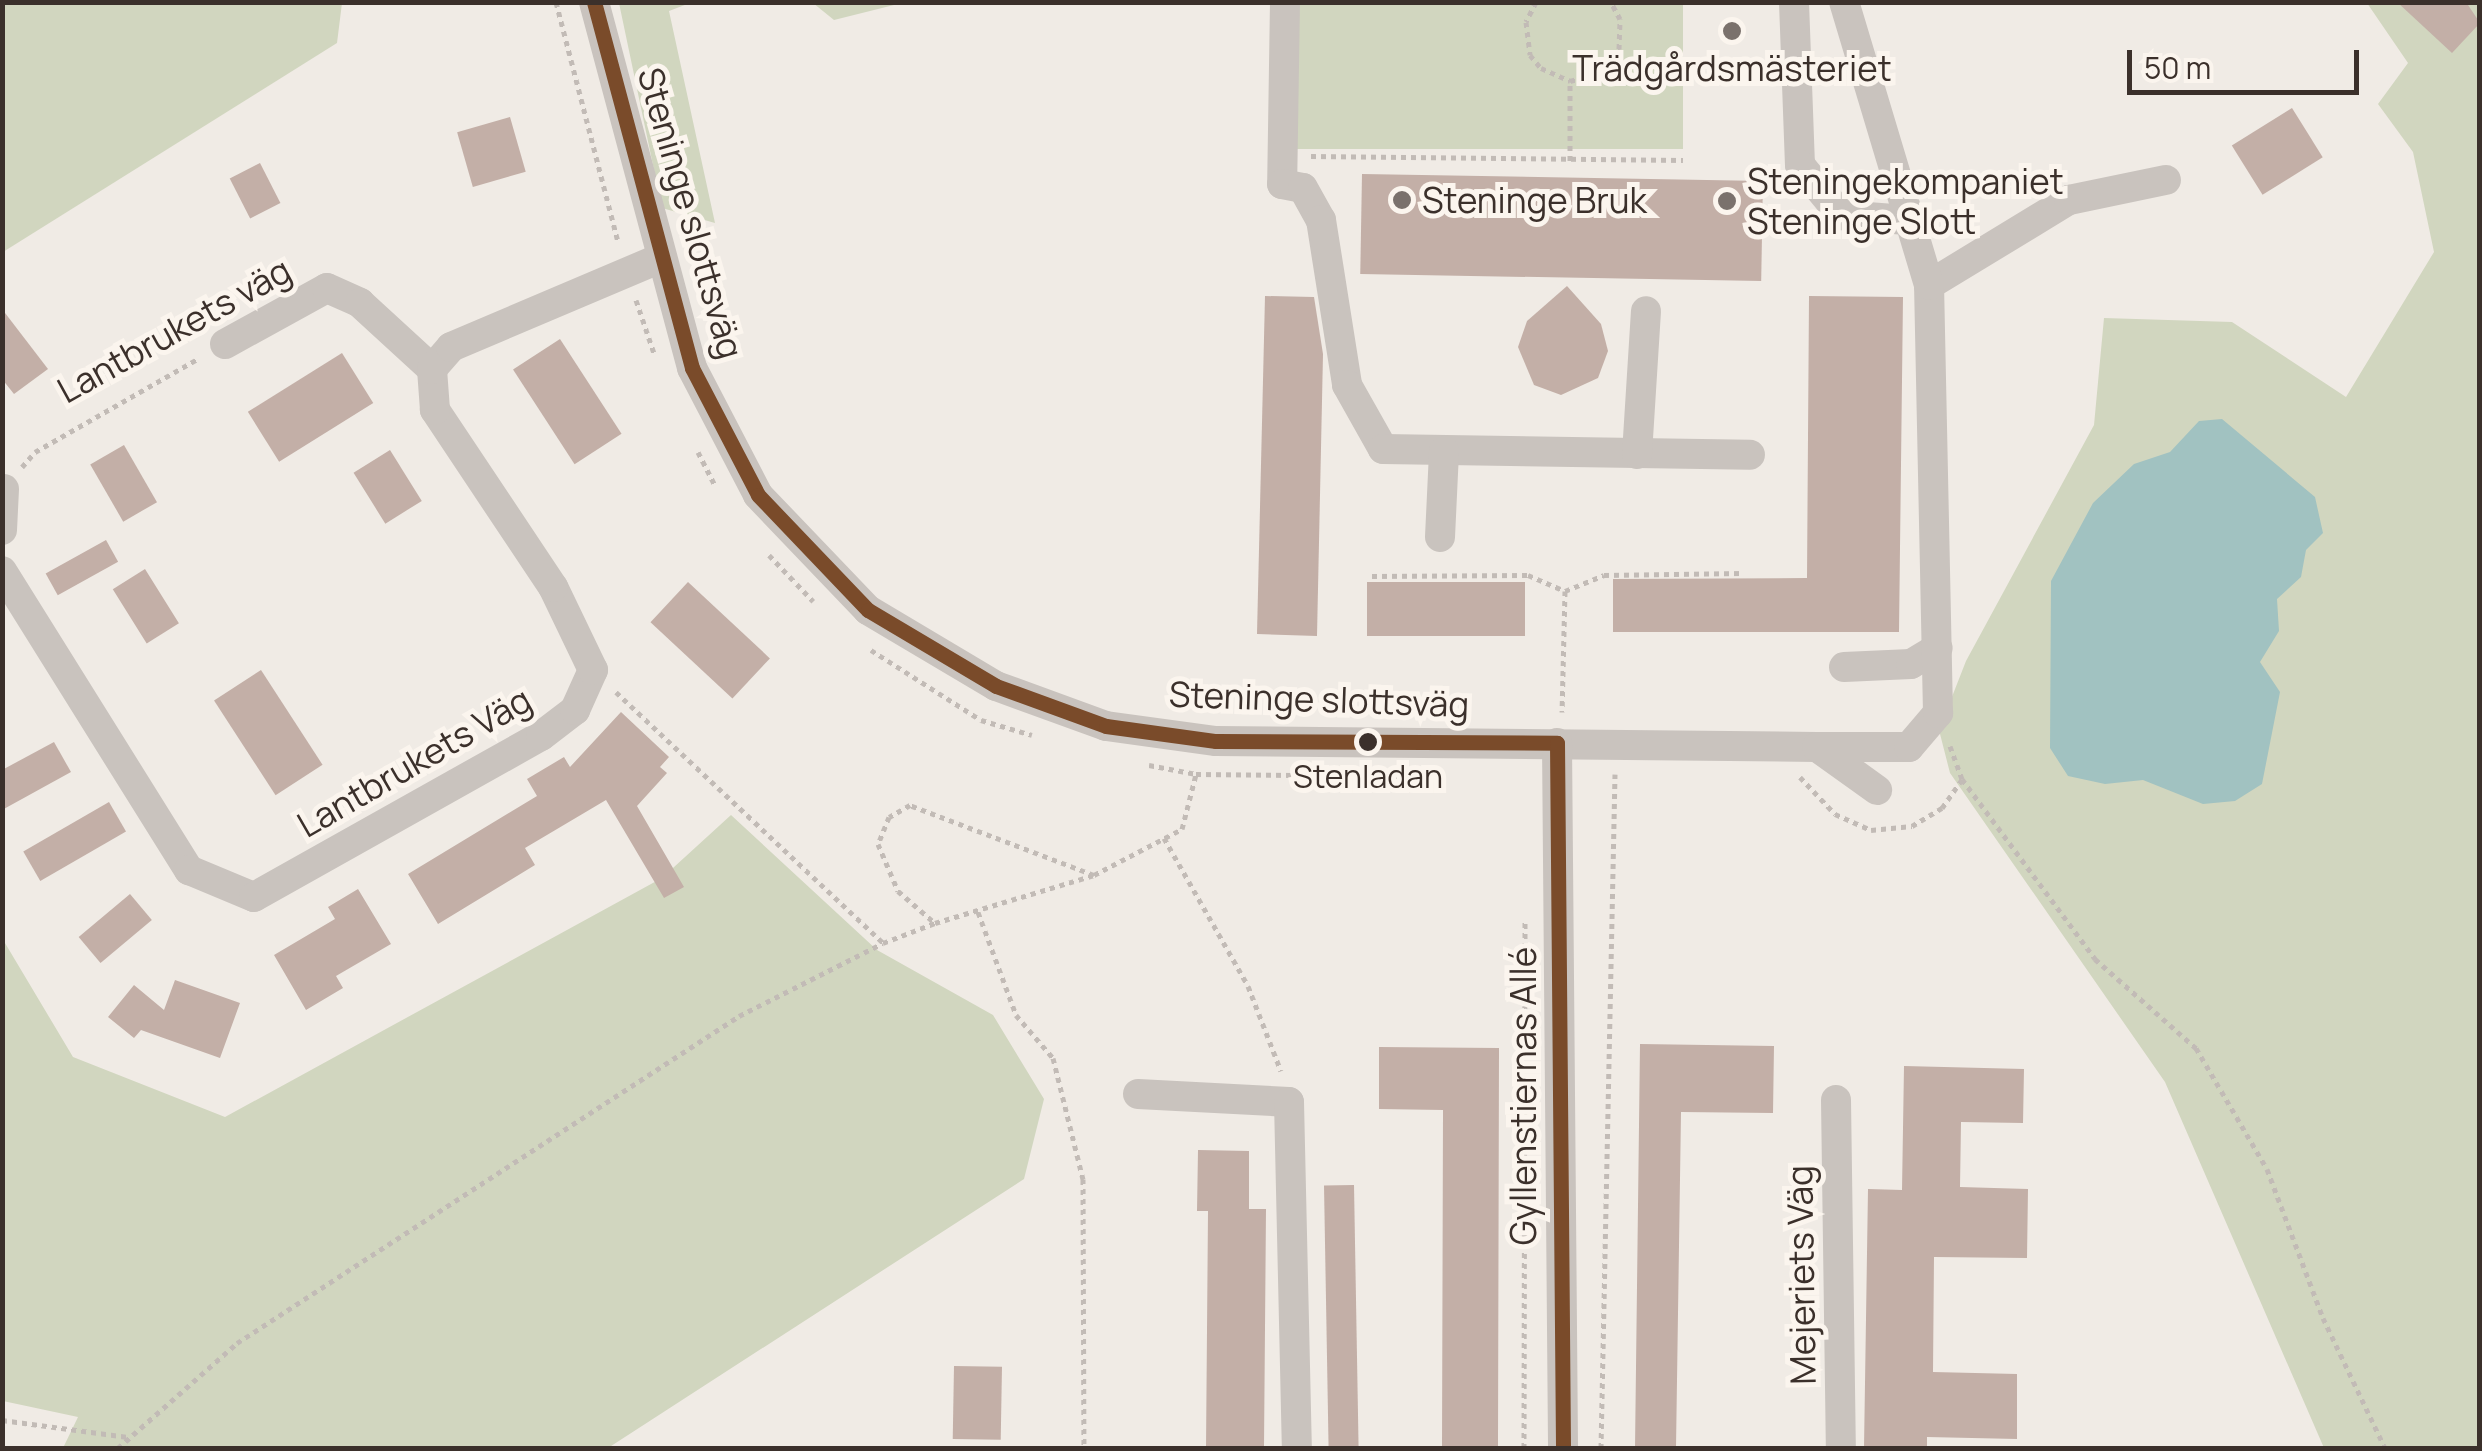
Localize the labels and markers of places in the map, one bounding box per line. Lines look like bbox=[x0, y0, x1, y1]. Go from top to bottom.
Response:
marker: Trädgårdsmästeriet bbox=[1721, 20, 1743, 42]
place label: Trädgårdsmästeriet bbox=[1572, 47, 1892, 89]
place label: Steningekompaniet Steninge Slott bbox=[1747, 160, 2064, 242]
place label: Steninge Bruk bbox=[1422, 179, 1647, 221]
marker: Steninge Bruk bbox=[1391, 189, 1413, 211]
marker: Steningekompaniet Steninge Slott bbox=[1716, 190, 1738, 212]
marker: Stenladan bbox=[1358, 732, 1378, 752]
place label: Stenladan bbox=[1293, 757, 1443, 795]

